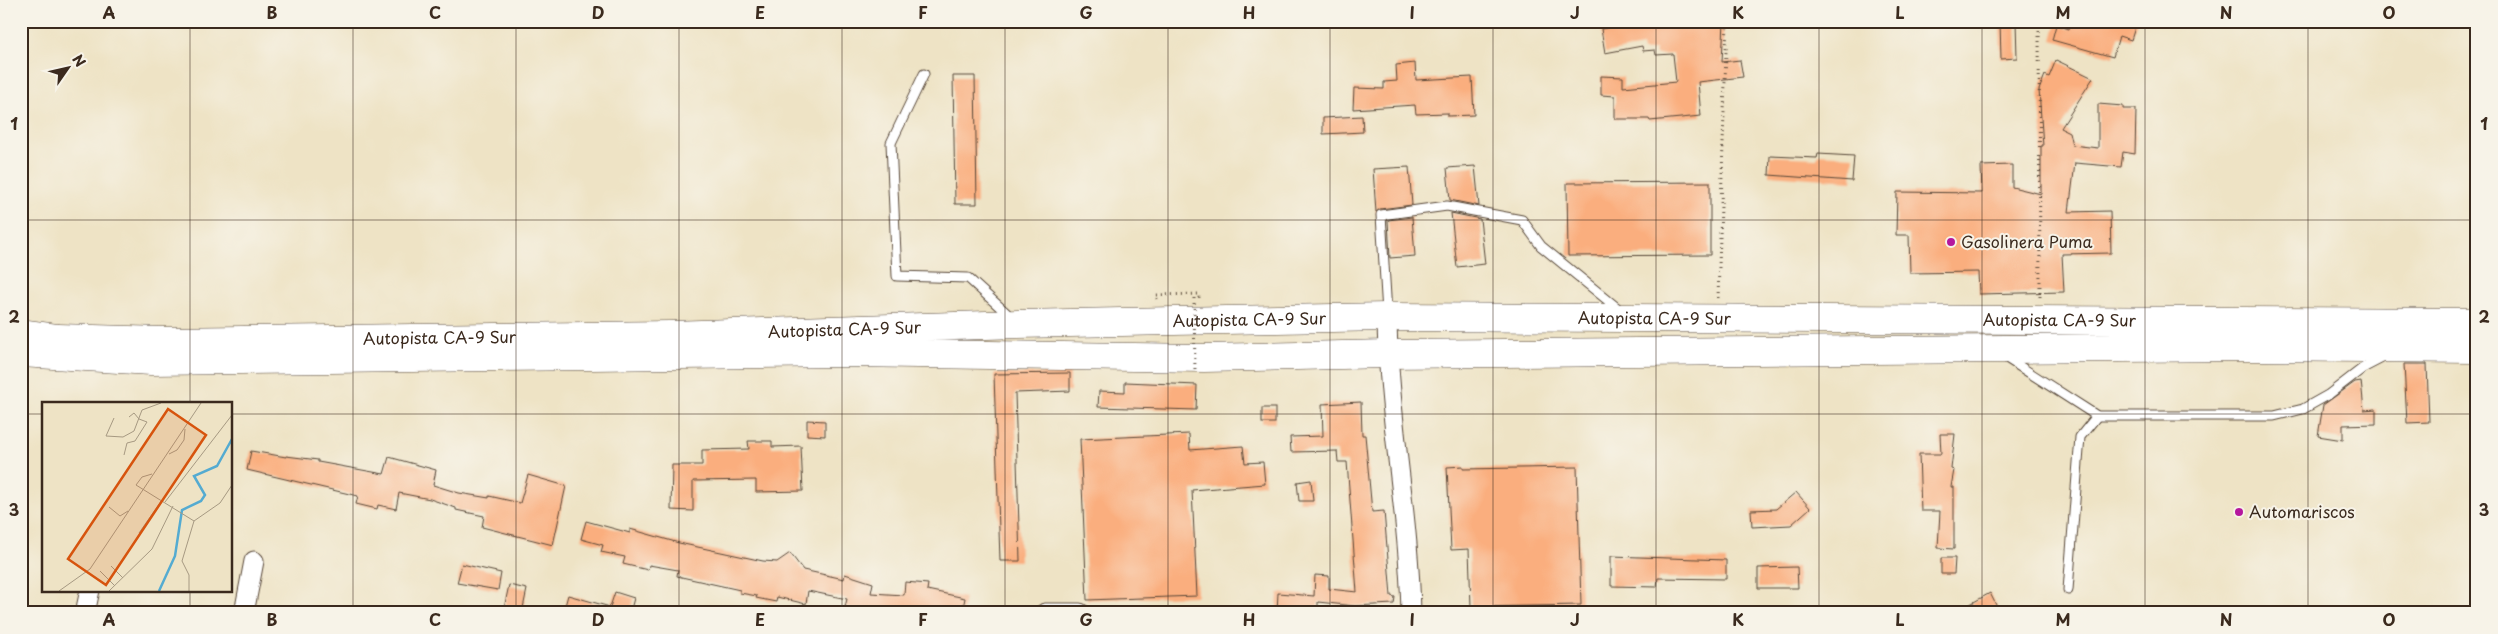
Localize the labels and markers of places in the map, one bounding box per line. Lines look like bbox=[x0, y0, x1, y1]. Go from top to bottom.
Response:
place label: Gasolinera Puma bbox=[1961, 229, 2092, 253]
marker: Gasolinera Puma bbox=[1945, 236, 1957, 248]
place label: Automariscos bbox=[2249, 499, 2355, 523]
marker: Automariscos bbox=[2233, 506, 2245, 518]

